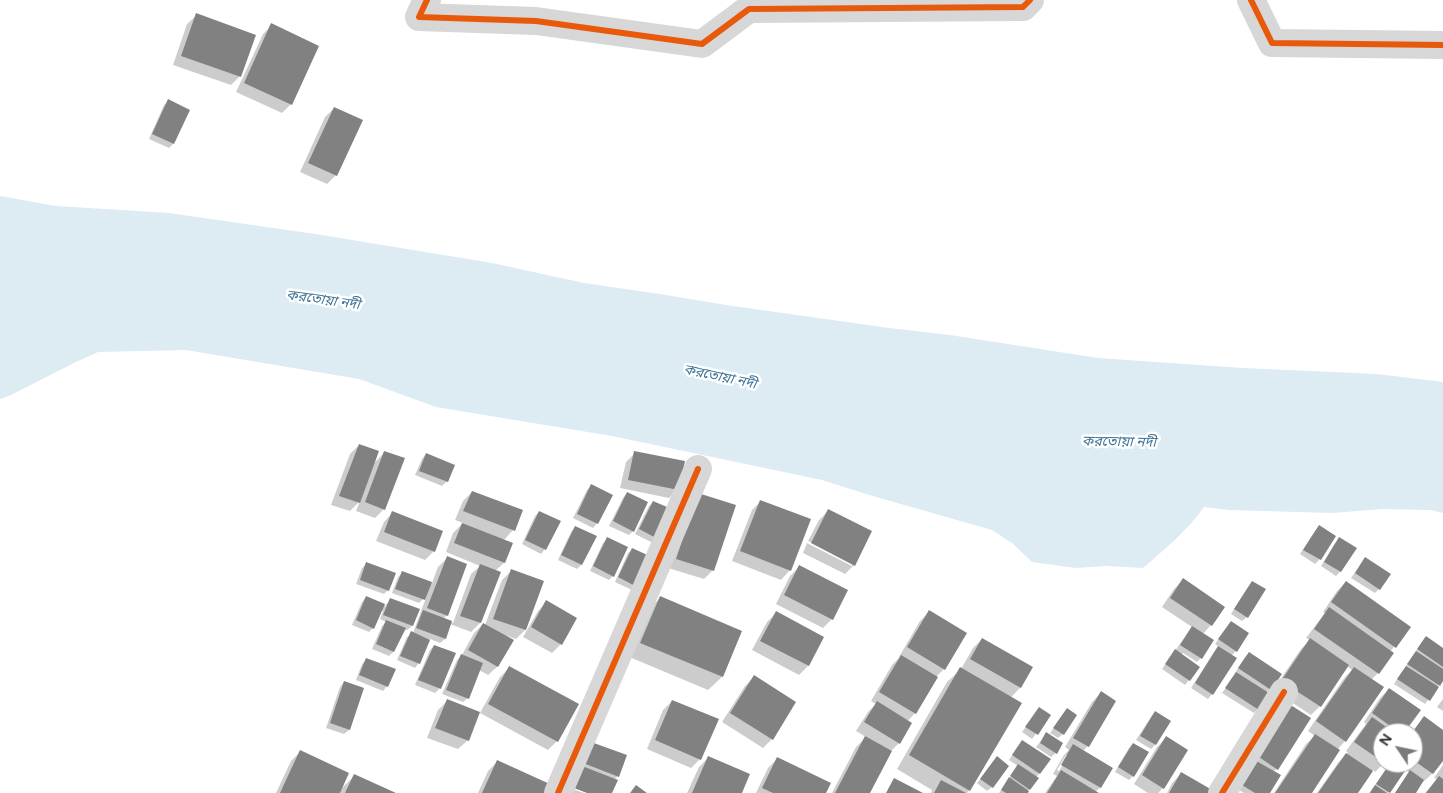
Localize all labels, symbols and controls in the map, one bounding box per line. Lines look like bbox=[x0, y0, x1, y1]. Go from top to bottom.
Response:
water label: করতোয়া নদী bbox=[285, 287, 361, 313]
water label: করতোয়া নদী bbox=[682, 361, 758, 393]
water label: করতোয়া নদী bbox=[1082, 433, 1156, 451]
north arrow bbox=[1373, 723, 1423, 773]
text: N bbox=[1376, 731, 1396, 749]

